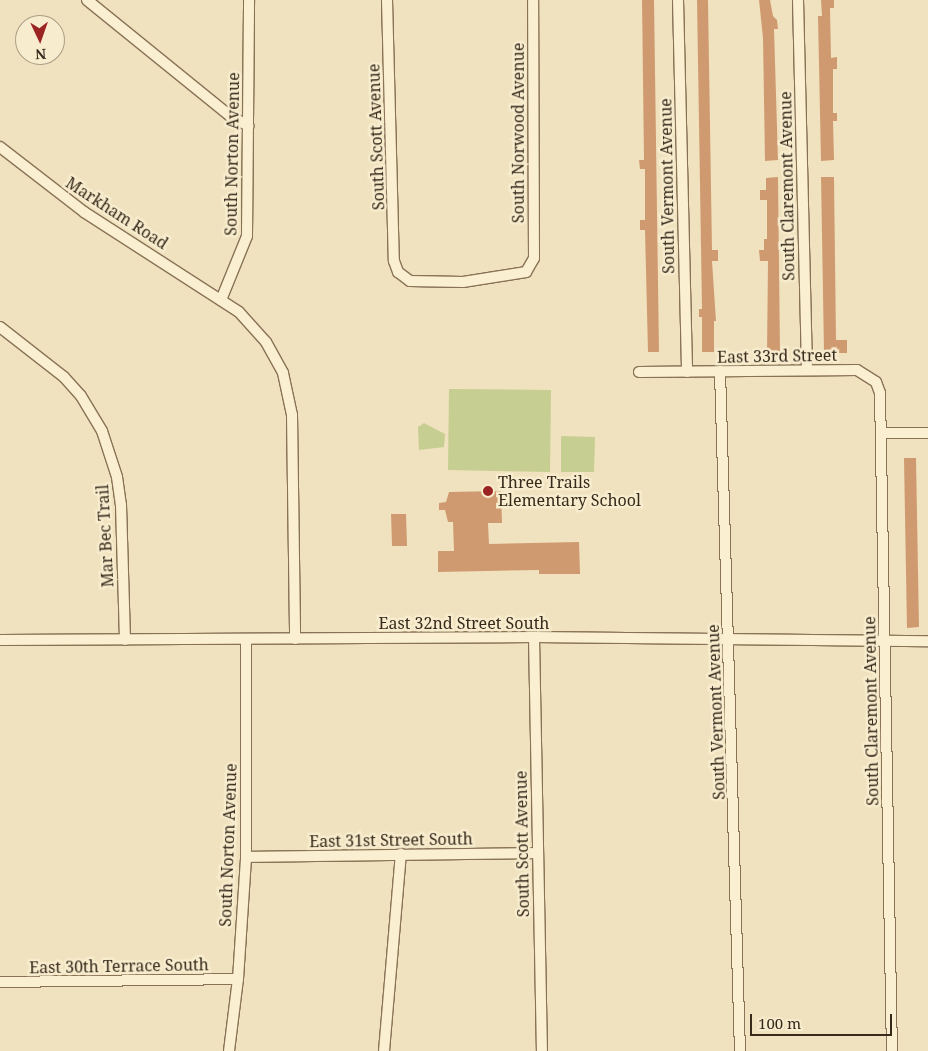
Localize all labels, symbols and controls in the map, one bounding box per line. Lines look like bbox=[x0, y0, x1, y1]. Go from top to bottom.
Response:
north arrow bbox=[15, 15, 65, 65]
street label: South Norwood Avenue bbox=[508, 43, 528, 223]
text: N bbox=[35, 45, 47, 64]
street label: South Scott Avenue bbox=[364, 63, 388, 211]
street label: South Norton Avenue bbox=[221, 72, 243, 236]
street label: South Claremont Avenue bbox=[776, 91, 798, 281]
street label: South Vermont Avenue bbox=[656, 98, 678, 274]
street label: Markham Road bbox=[62, 173, 172, 253]
street label: East 33rd Street bbox=[717, 345, 837, 367]
place label: Three Trails Elementary School bbox=[498, 472, 641, 510]
street label: Mar Bec Trail bbox=[93, 484, 117, 588]
marker: Three Trails Elementary School bbox=[482, 485, 494, 497]
street label: East 32nd Street South bbox=[379, 613, 549, 633]
street label: South Claremont Avenue bbox=[860, 616, 882, 806]
street label: South Vermont Avenue bbox=[703, 624, 729, 800]
street label: South Norton Avenue bbox=[216, 763, 240, 927]
street label: South Scott Avenue bbox=[511, 771, 533, 917]
street label: East 31st Street South bbox=[309, 829, 473, 851]
street label: East 30th Terrace South bbox=[29, 955, 209, 977]
scale bar bbox=[753, 1004, 896, 1036]
text: 100 m bbox=[758, 1013, 801, 1033]

